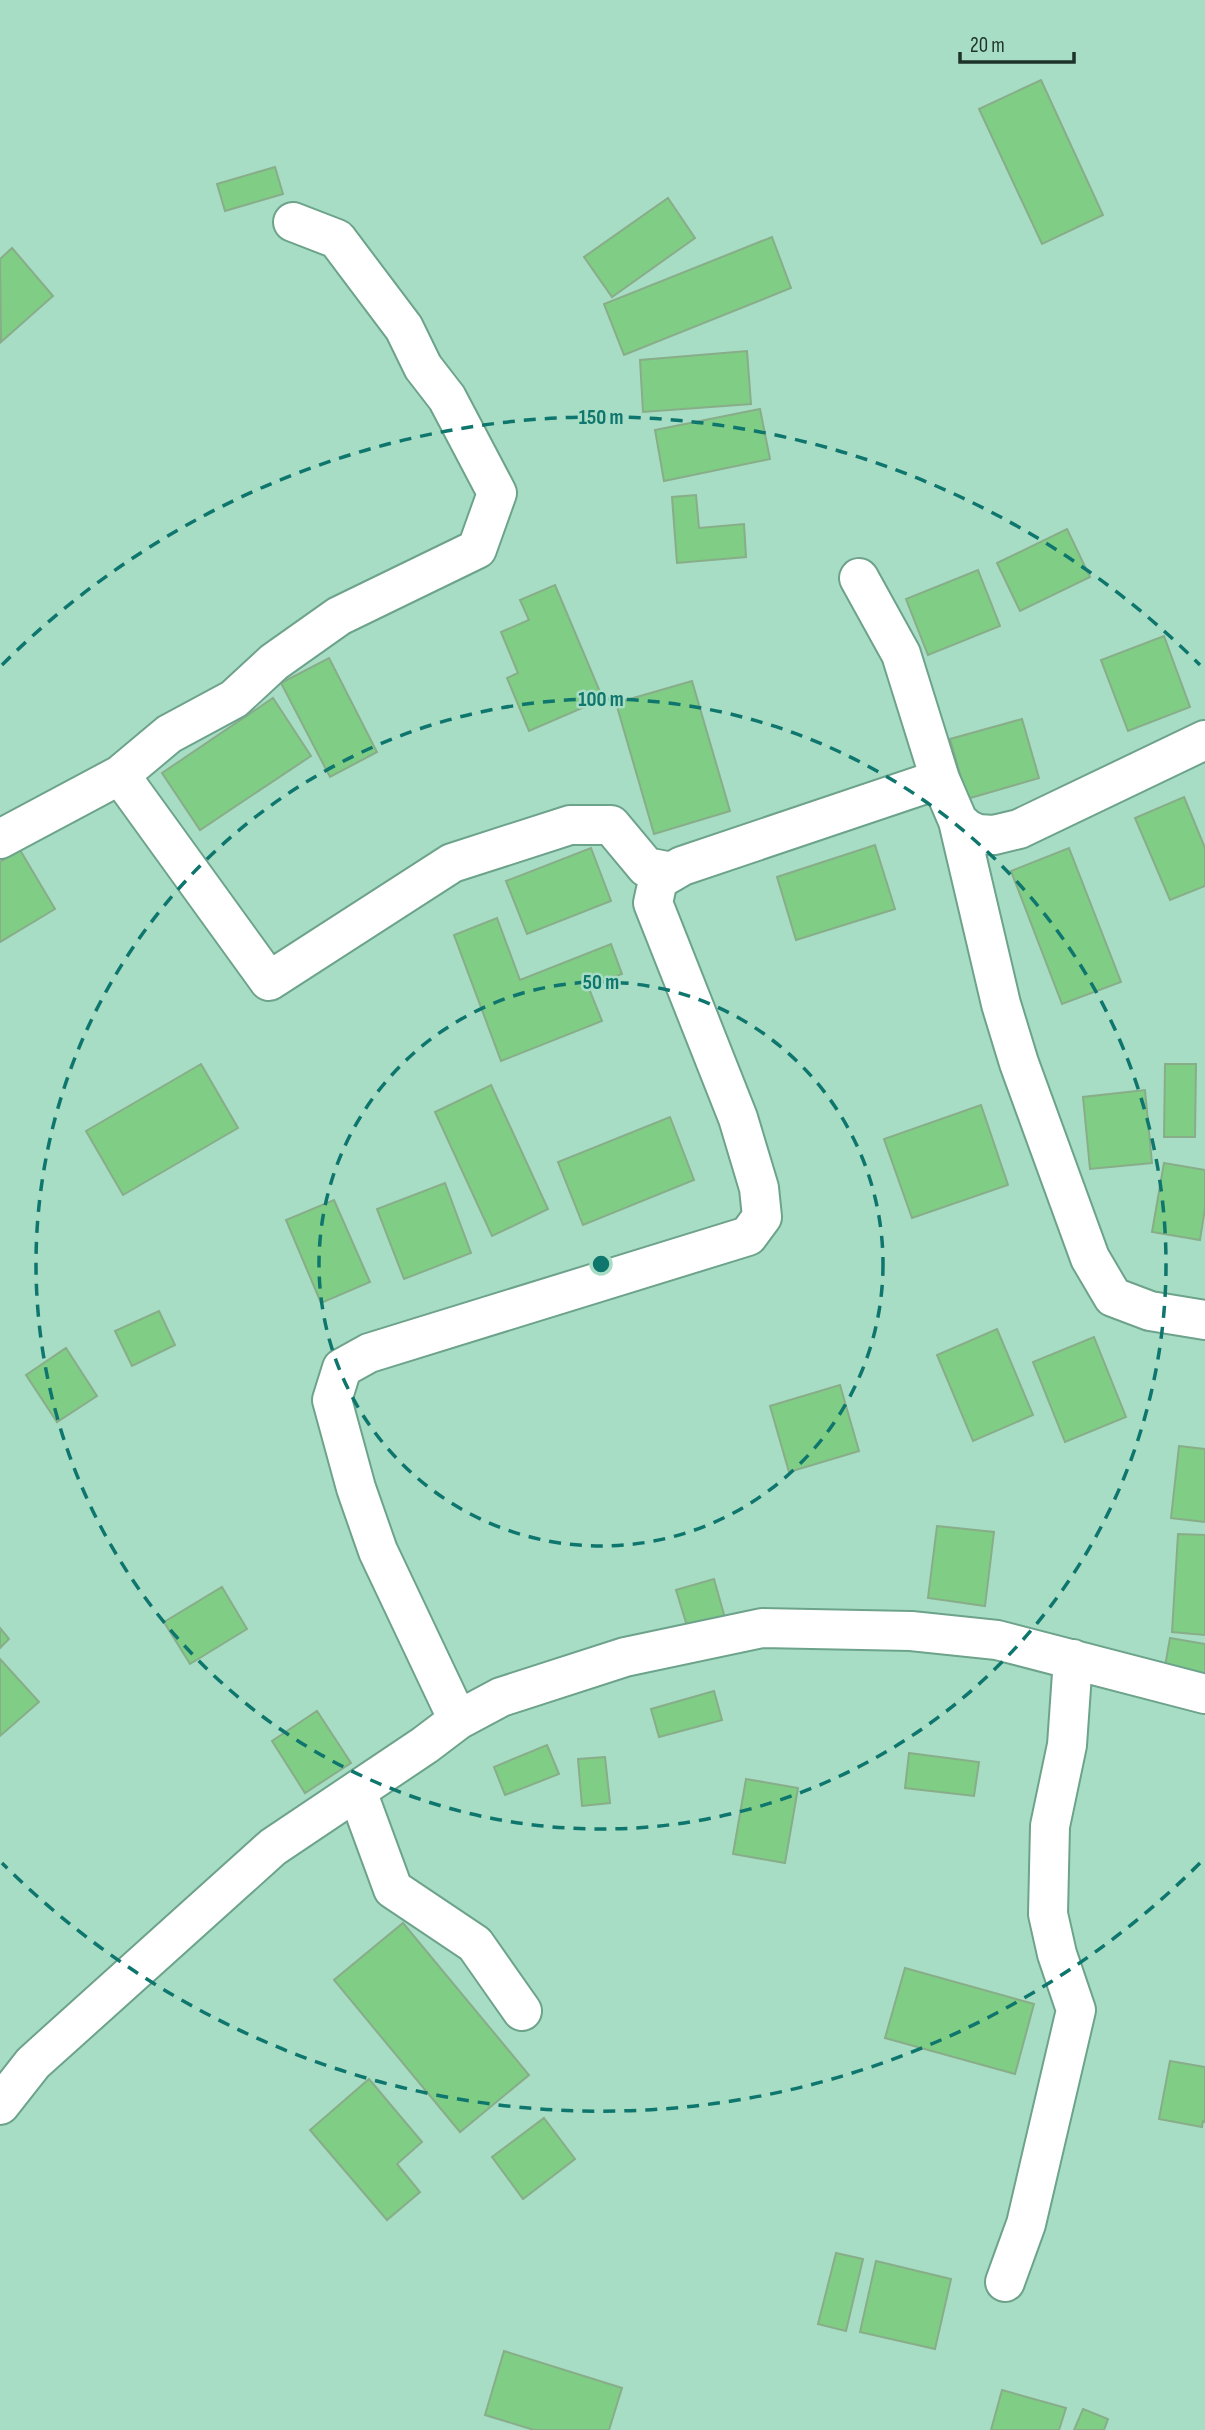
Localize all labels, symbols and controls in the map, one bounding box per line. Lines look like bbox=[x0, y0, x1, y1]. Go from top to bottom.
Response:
scale bar bbox=[960, 21, 1074, 65]
text: 20 m bbox=[970, 33, 1005, 58]
text: 150 m bbox=[579, 405, 623, 430]
text: 100 m bbox=[578, 687, 624, 712]
text: 50 m bbox=[583, 970, 619, 995]
centre of rings bbox=[589, 1252, 613, 1276]

